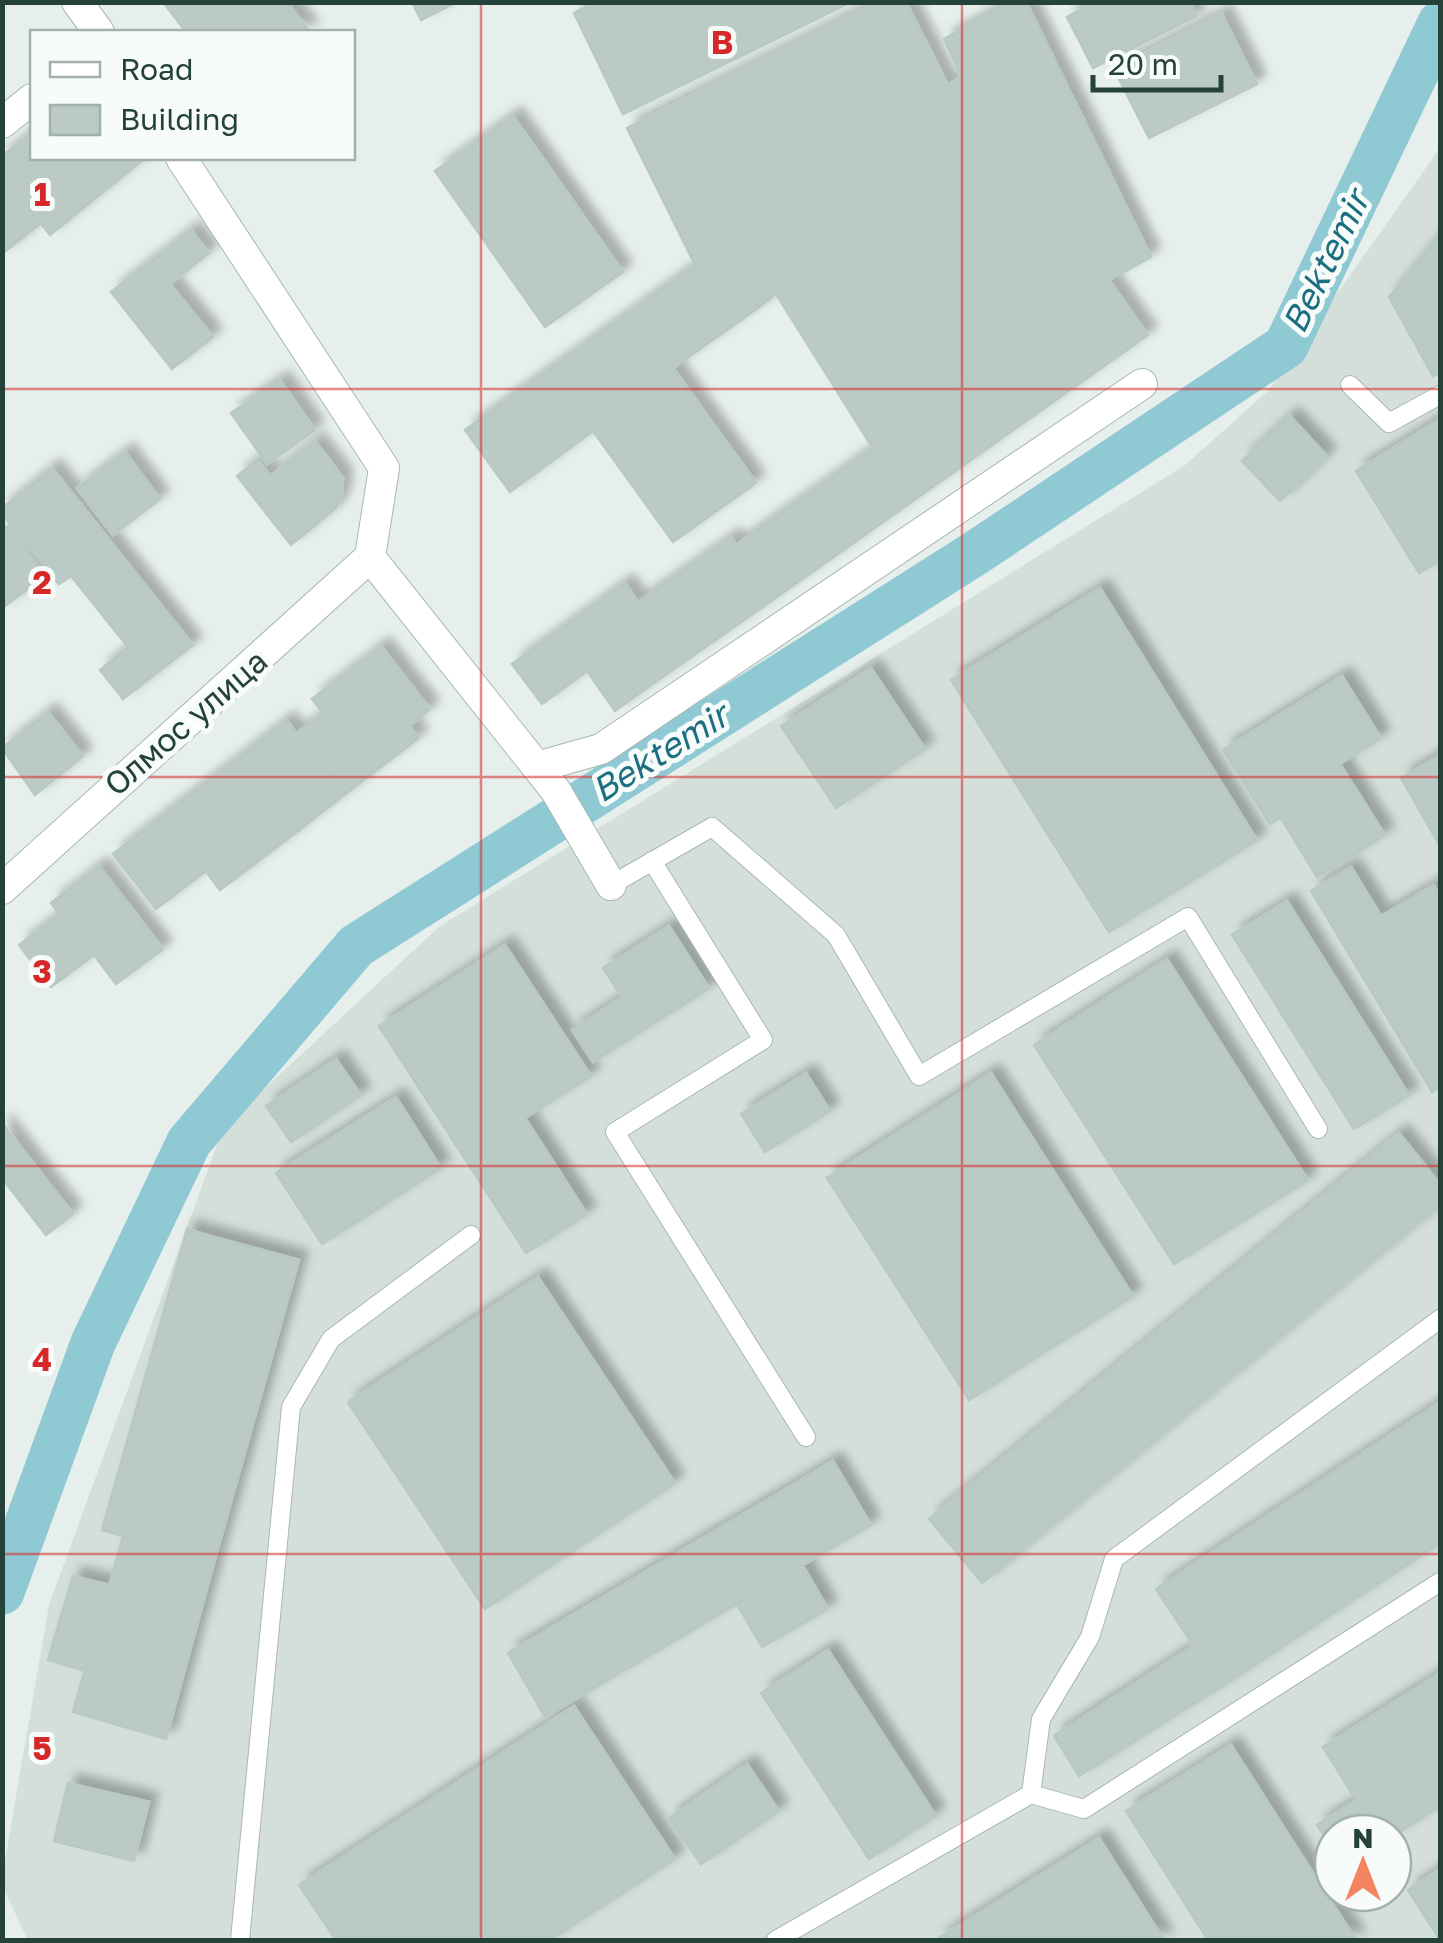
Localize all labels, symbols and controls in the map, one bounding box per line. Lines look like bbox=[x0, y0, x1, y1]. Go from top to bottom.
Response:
text: B bbox=[711, 23, 733, 61]
legend bbox=[30, 30, 355, 160]
scale bar bbox=[1093, 30, 1220, 92]
text: 20 m bbox=[1108, 46, 1178, 82]
text: Road bbox=[120, 51, 194, 87]
text: Building bbox=[120, 101, 239, 137]
text: 1 bbox=[34, 175, 50, 213]
water label: Bektemir bbox=[1273, 180, 1379, 339]
text: 2 bbox=[32, 563, 52, 601]
street label: Олмос улица bbox=[96, 641, 274, 803]
water label: Bektemir bbox=[584, 692, 739, 810]
text: 3 bbox=[32, 952, 52, 990]
text: 4 bbox=[32, 1340, 52, 1378]
text: 5 bbox=[32, 1729, 52, 1767]
north arrow bbox=[1313, 1813, 1413, 1913]
text: N bbox=[1352, 1821, 1374, 1854]

